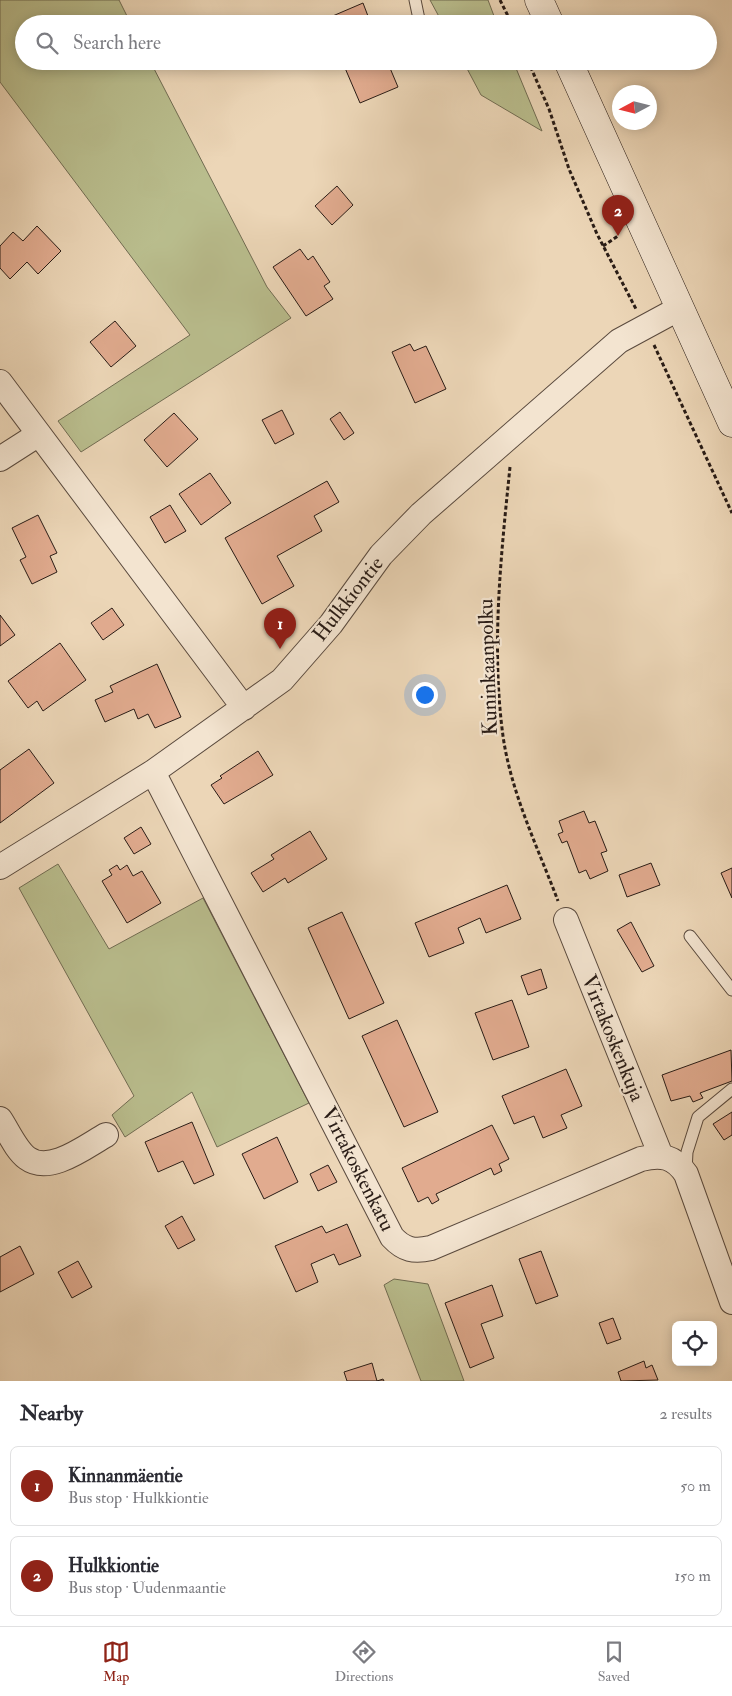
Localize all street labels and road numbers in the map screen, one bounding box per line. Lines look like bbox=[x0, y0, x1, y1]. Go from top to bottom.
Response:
street label: Hulkkiontie bbox=[306, 551, 390, 647]
street label: Kuninkaanpolku bbox=[472, 598, 504, 736]
street label: Virtakoskenkuja bbox=[575, 971, 651, 1106]
street label: Virtakoskenkatu bbox=[315, 1102, 401, 1236]

